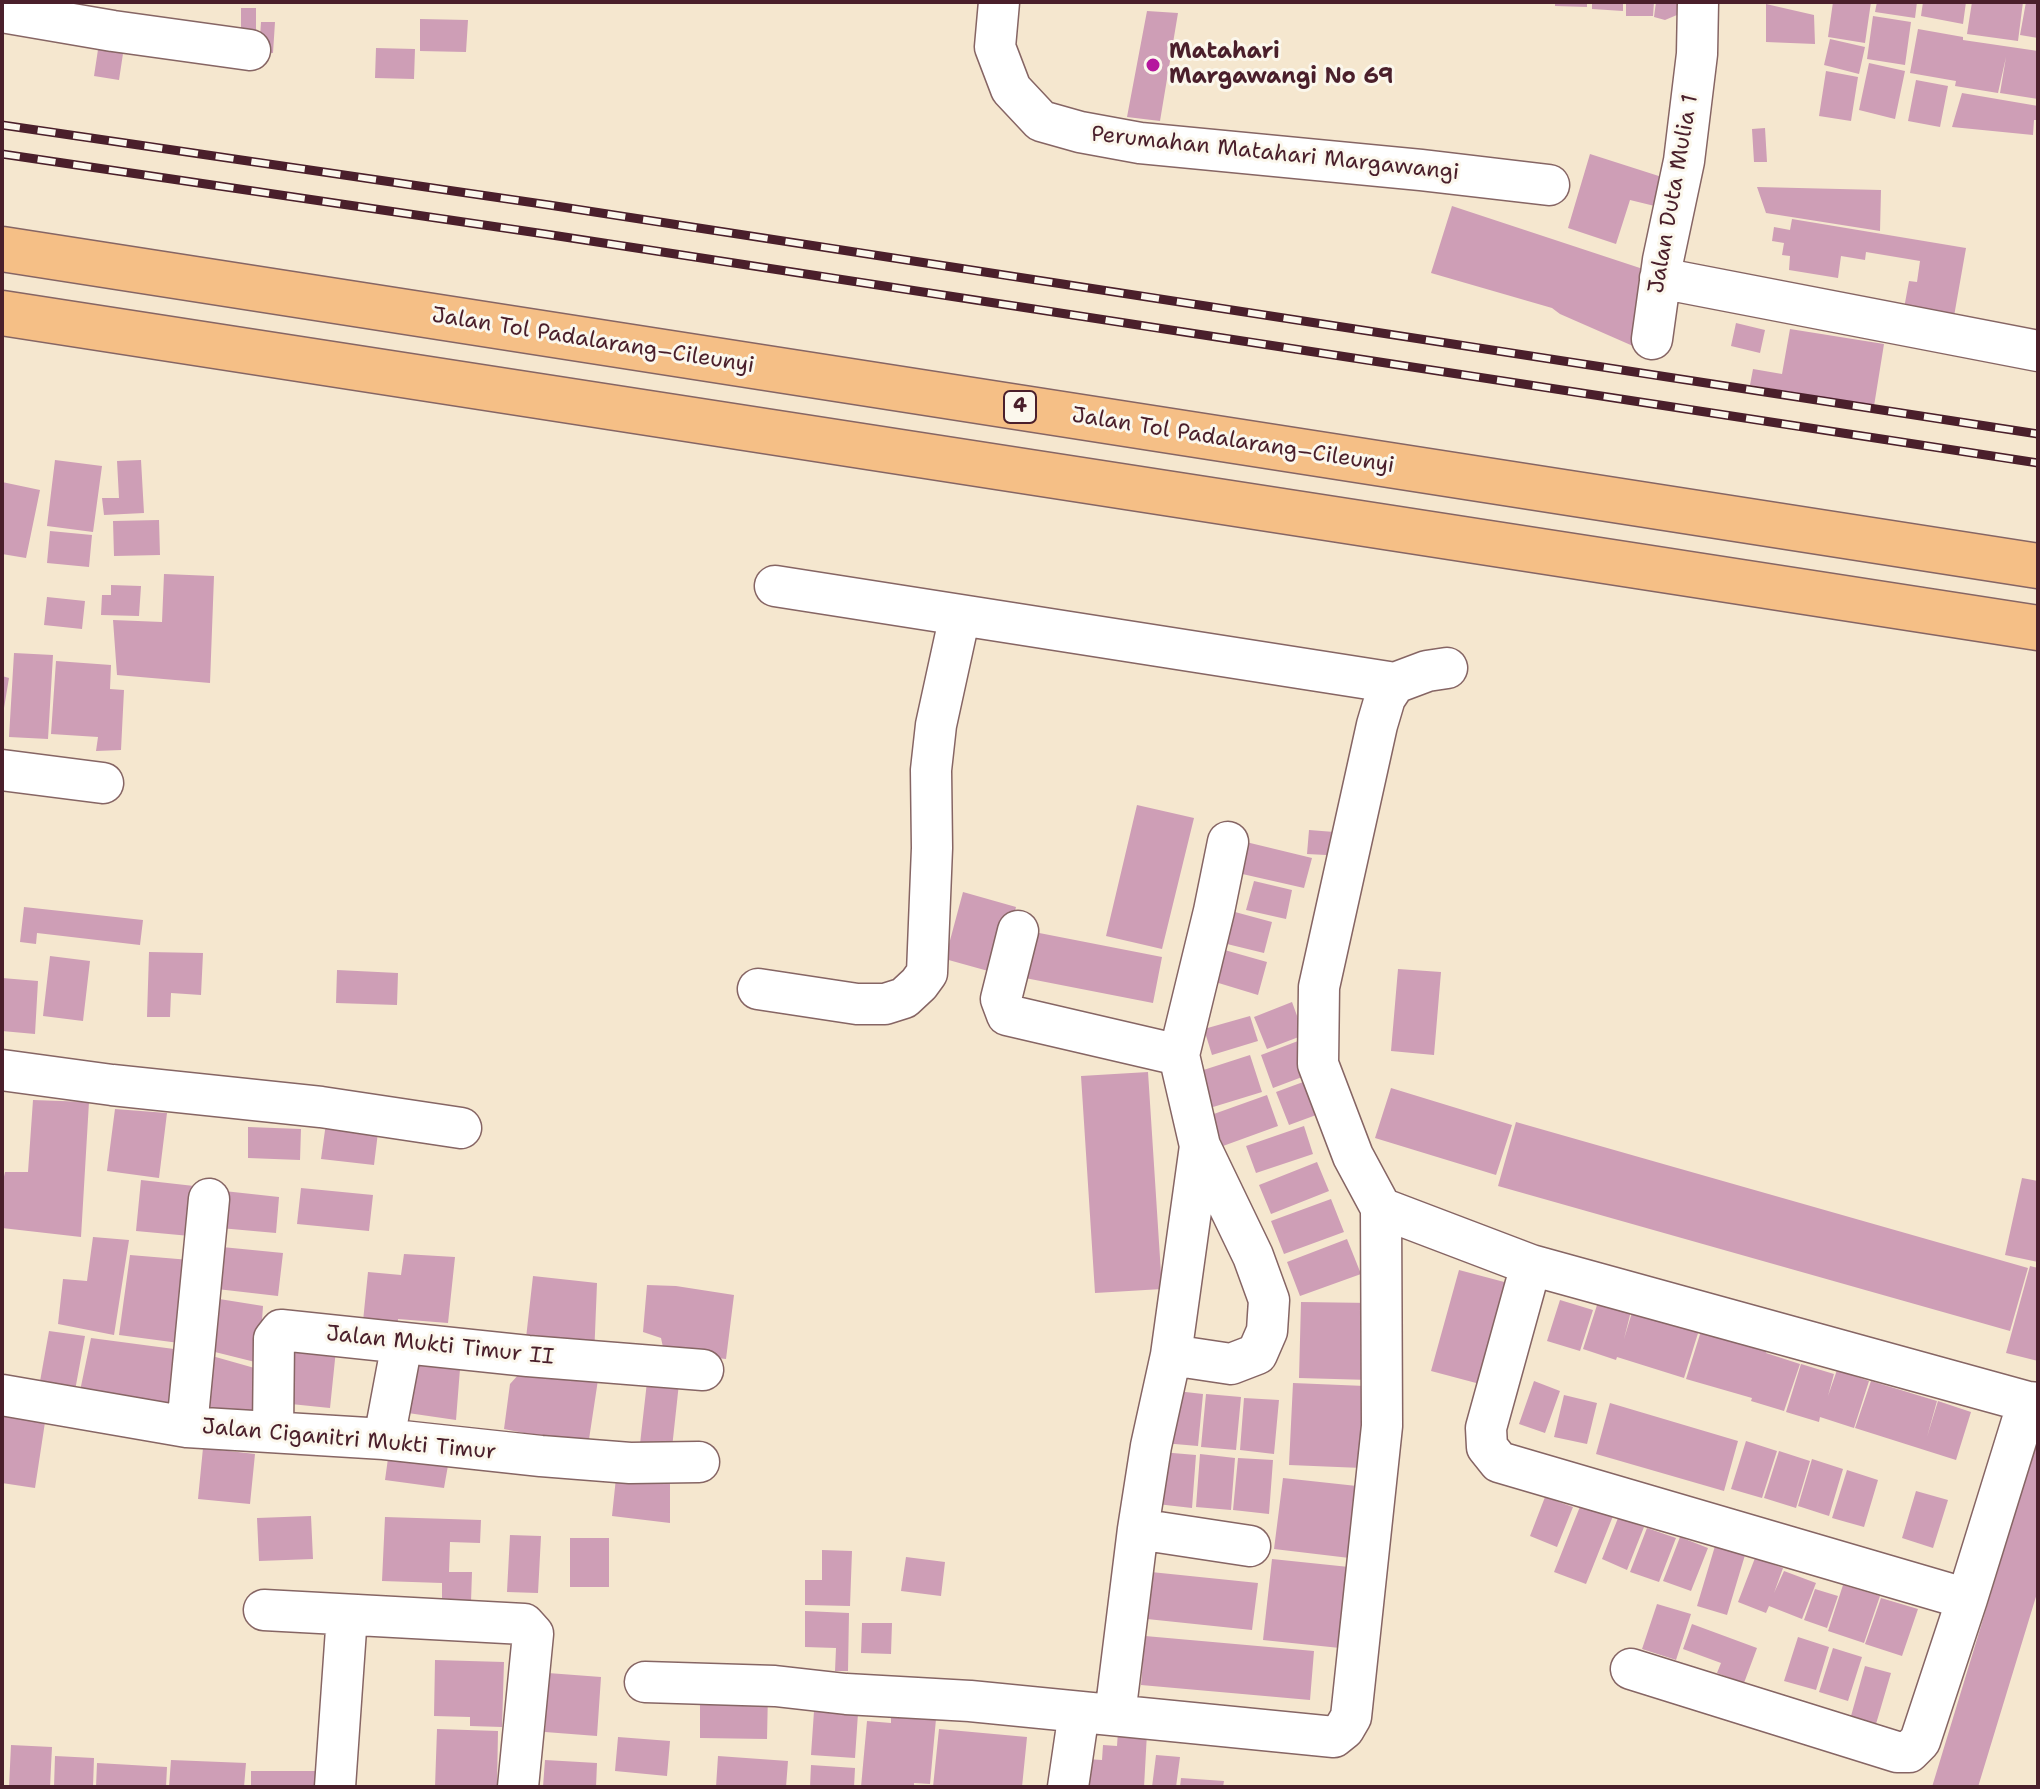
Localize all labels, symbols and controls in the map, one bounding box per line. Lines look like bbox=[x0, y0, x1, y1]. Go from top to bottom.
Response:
place label: Matahari Margawangi No 69 bbox=[1169, 39, 1393, 90]
marker: Matahari Margawangi No 69 bbox=[1144, 56, 1162, 74]
street label: Jalan Duta Mulia 1 bbox=[1643, 92, 1705, 296]
street label: Perumahan Matahari Margawangi bbox=[1090, 122, 1460, 186]
street label: Jalan Tol Padalarang–Cileunyi bbox=[430, 302, 756, 380]
road number: 4 bbox=[1004, 391, 1036, 423]
street label: Jalan Tol Padalarang–Cileunyi bbox=[1070, 402, 1396, 480]
street label: Jalan Mukti Timur II bbox=[325, 1321, 555, 1371]
street label: Jalan Ciganitri Mukti Timur bbox=[201, 1414, 497, 1466]

